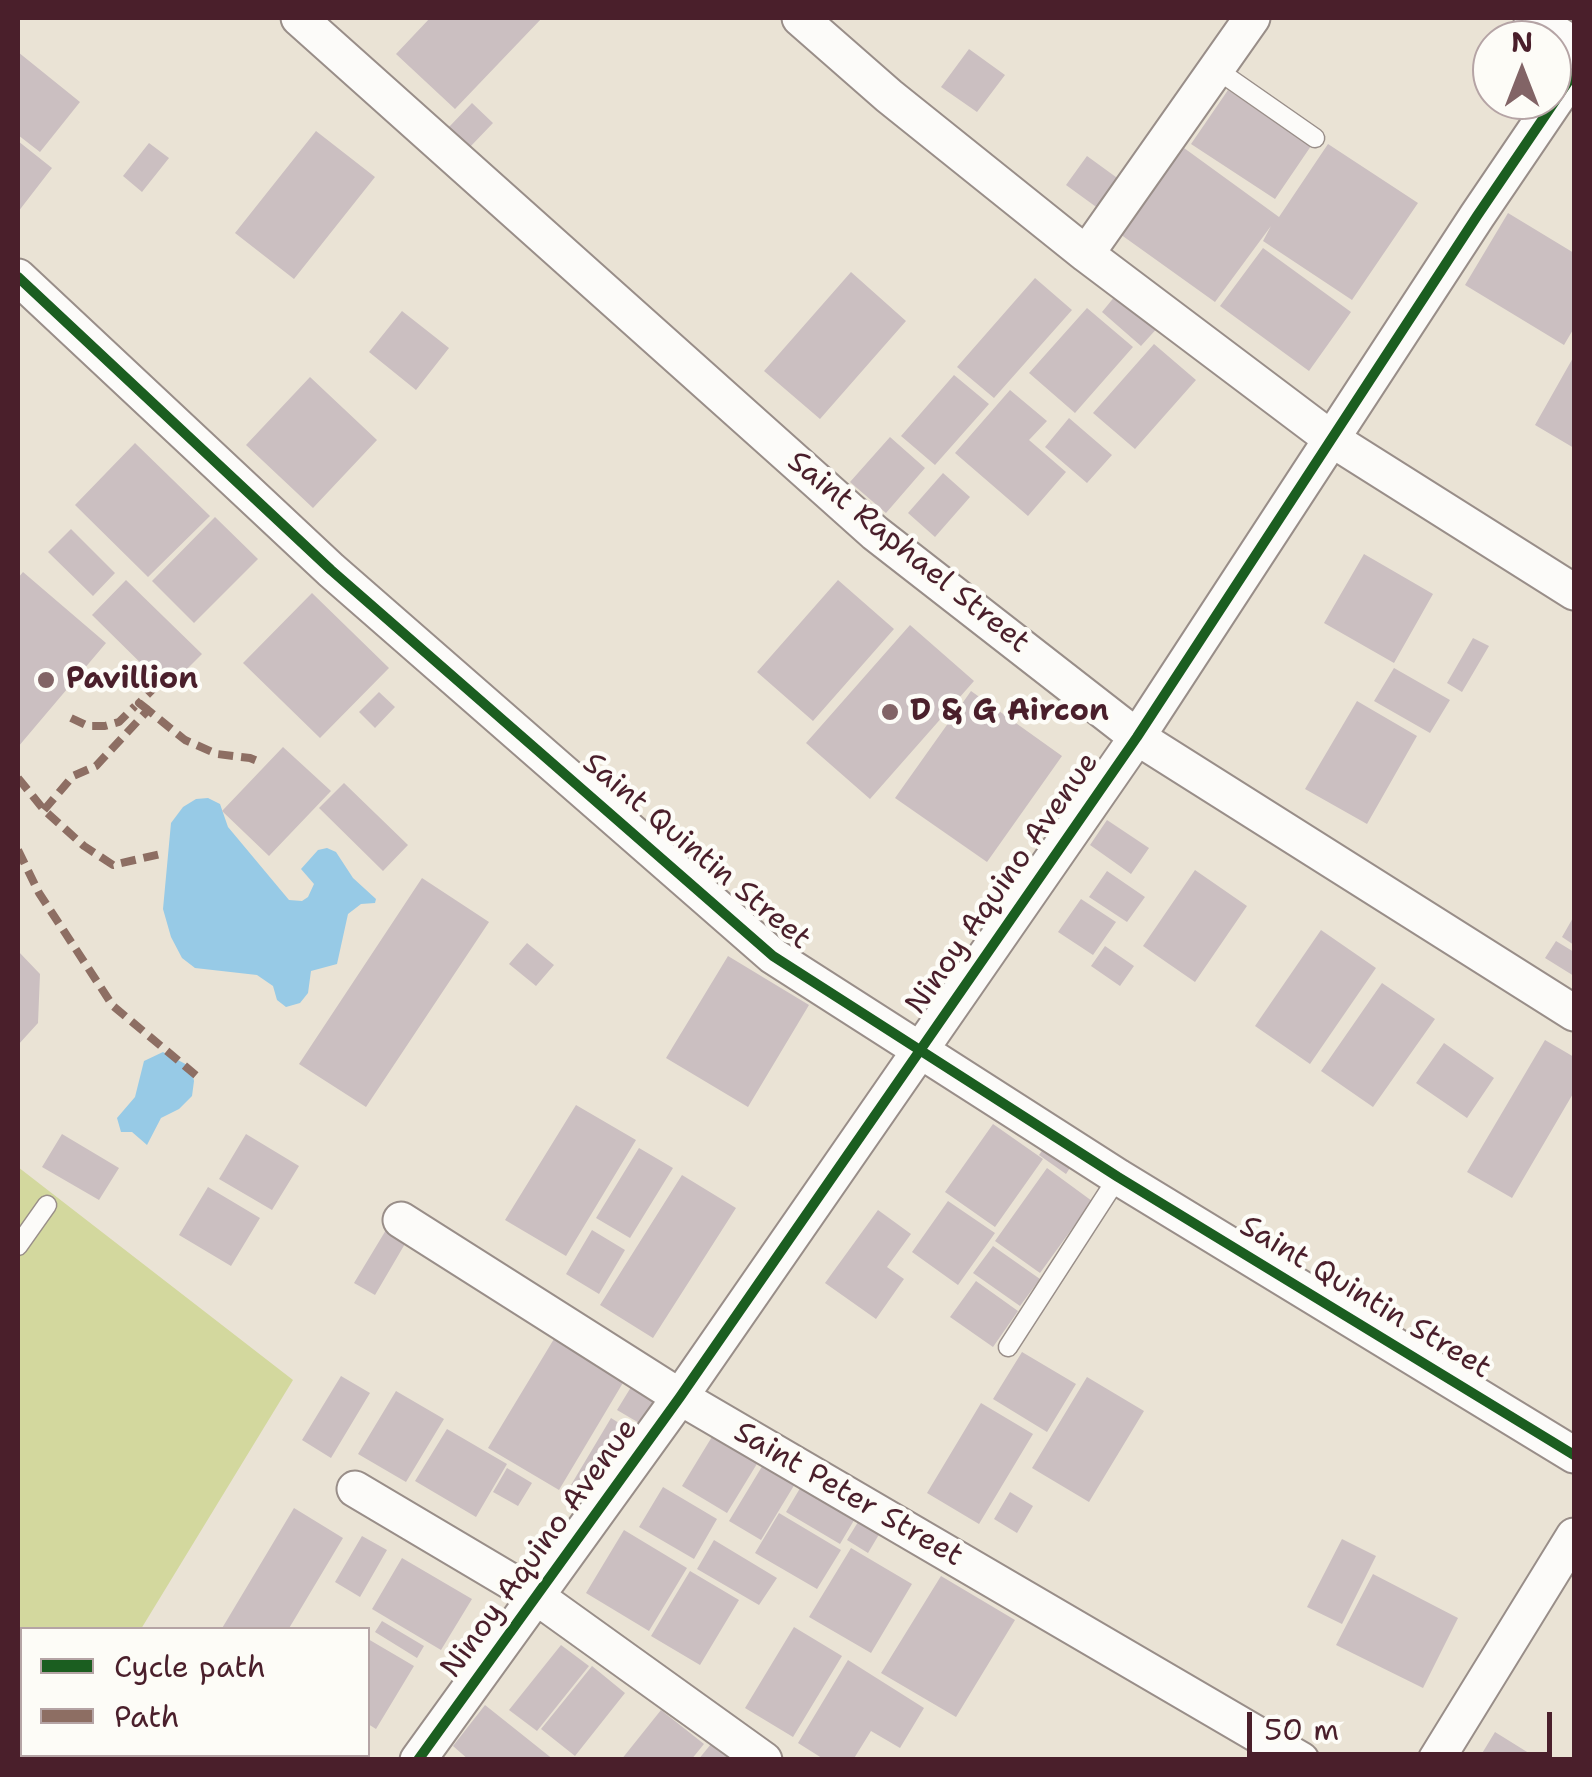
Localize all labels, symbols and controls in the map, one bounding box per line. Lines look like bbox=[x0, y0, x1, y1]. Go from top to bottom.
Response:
north arrow bbox=[1472, 20, 1572, 120]
text: N bbox=[1511, 23, 1533, 61]
street label: Saint Raphael Street bbox=[780, 444, 1036, 662]
place label: Pavillion bbox=[66, 662, 198, 698]
marker: Pavillion bbox=[35, 669, 57, 691]
place label: D & G Aircon bbox=[910, 694, 1109, 730]
marker: D & G Aircon bbox=[879, 701, 901, 723]
street label: Saint Quintin Street bbox=[575, 746, 817, 958]
street label: Ninoy Aquino Avenue bbox=[899, 746, 1107, 1022]
street label: Saint Quintin Street bbox=[1233, 1209, 1497, 1387]
street label: Ninoy Aquino Avenue bbox=[434, 1412, 646, 1686]
street label: Saint Peter Street bbox=[727, 1415, 969, 1575]
legend bbox=[20, 1627, 370, 1757]
text: Cycle path bbox=[114, 1646, 266, 1687]
scale bar bbox=[1252, 1692, 1557, 1754]
text: Path bbox=[114, 1696, 180, 1737]
text: 50 m bbox=[1264, 1709, 1339, 1750]

